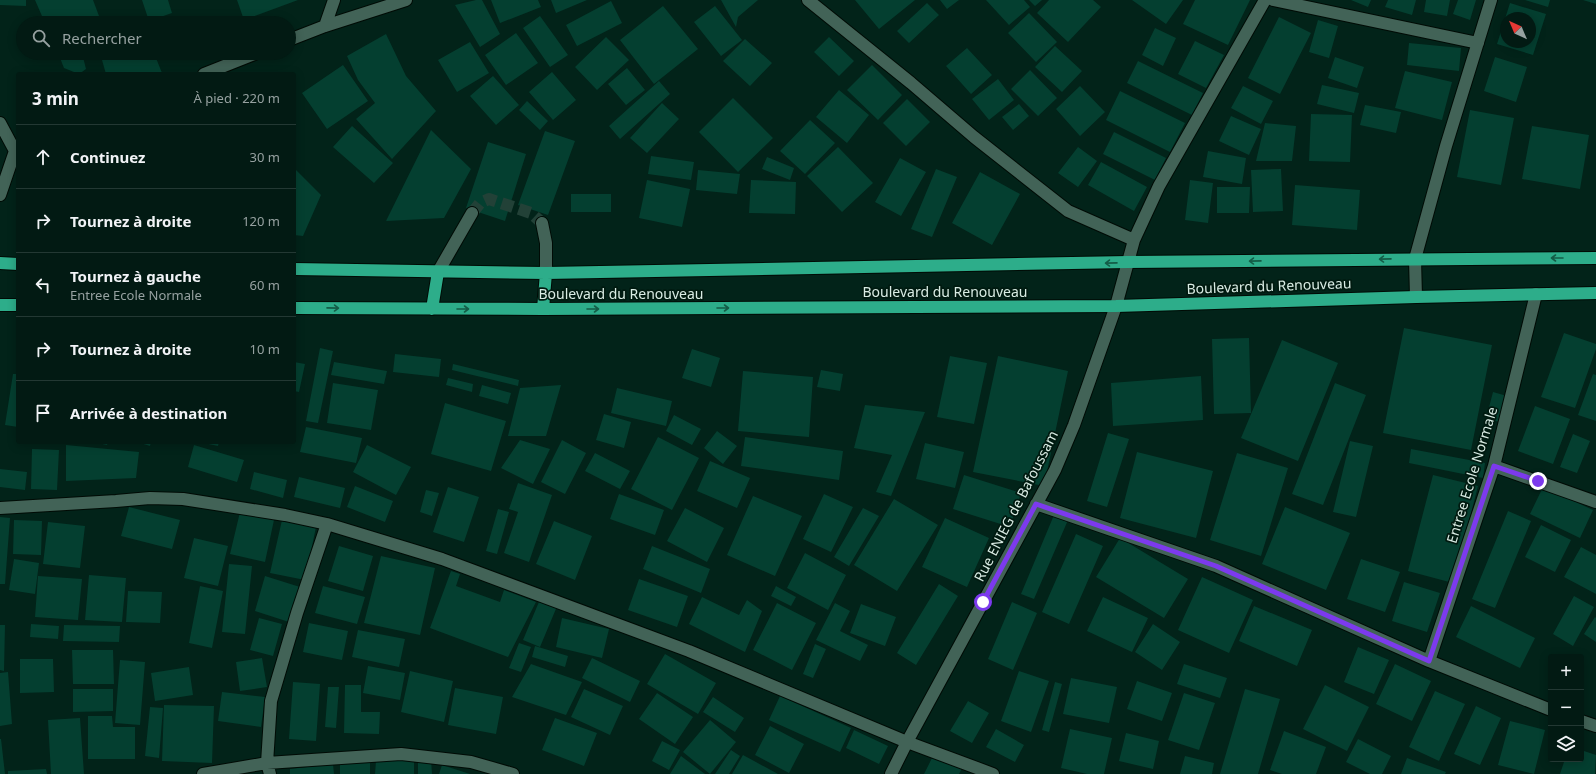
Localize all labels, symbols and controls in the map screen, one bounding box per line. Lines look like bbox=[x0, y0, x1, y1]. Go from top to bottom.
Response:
north arrow bbox=[1500, 12, 1536, 48]
search box bbox=[16, 16, 296, 60]
icon: search bbox=[30, 27, 52, 49]
text: Rechercher bbox=[62, 28, 142, 48]
text: 3 min bbox=[32, 87, 79, 110]
text: À pied · 220 m bbox=[194, 89, 280, 107]
icon: ahead bbox=[32, 146, 54, 168]
text: Continuez bbox=[70, 147, 145, 167]
text: 30 m bbox=[250, 148, 280, 166]
icon: right bbox=[32, 210, 54, 232]
text: Tournez à droite bbox=[70, 211, 191, 231]
text: 120 m bbox=[242, 212, 280, 230]
one-way arrow bbox=[1551, 254, 1564, 262]
one-way arrow bbox=[1379, 255, 1392, 263]
one-way arrow bbox=[1249, 257, 1262, 265]
one-way arrow bbox=[1105, 259, 1118, 266]
text: Tournez à gauche bbox=[70, 266, 201, 286]
street label: Boulevard du Renouveau bbox=[1186, 273, 1352, 298]
icon: left bbox=[32, 274, 54, 296]
text: 60 m bbox=[250, 276, 280, 294]
street label: Boulevard du Renouveau bbox=[863, 282, 1027, 301]
street label: Boulevard du Renouveau bbox=[539, 284, 703, 303]
text: Entree Ecole Normale bbox=[70, 286, 202, 304]
one-way arrow bbox=[326, 304, 339, 312]
one-way arrow bbox=[716, 304, 729, 312]
one-way arrow bbox=[456, 305, 469, 313]
one-way arrow bbox=[586, 305, 599, 313]
icon: right bbox=[32, 338, 54, 360]
text: Tournez à droite bbox=[70, 339, 191, 359]
text: 10 m bbox=[250, 340, 280, 358]
icon: arrive bbox=[32, 402, 54, 424]
text: Arrivée à destination bbox=[70, 403, 227, 423]
street label: Entree Ecole Normale bbox=[1442, 404, 1501, 545]
street label: Rue ENIEG de Bafoussam bbox=[969, 427, 1062, 585]
route end bbox=[1529, 472, 1547, 490]
route start bbox=[974, 593, 992, 611]
map controls bbox=[1548, 654, 1584, 762]
button: + bbox=[1548, 654, 1584, 690]
button: − bbox=[1548, 690, 1584, 726]
button: layers bbox=[1548, 726, 1584, 762]

